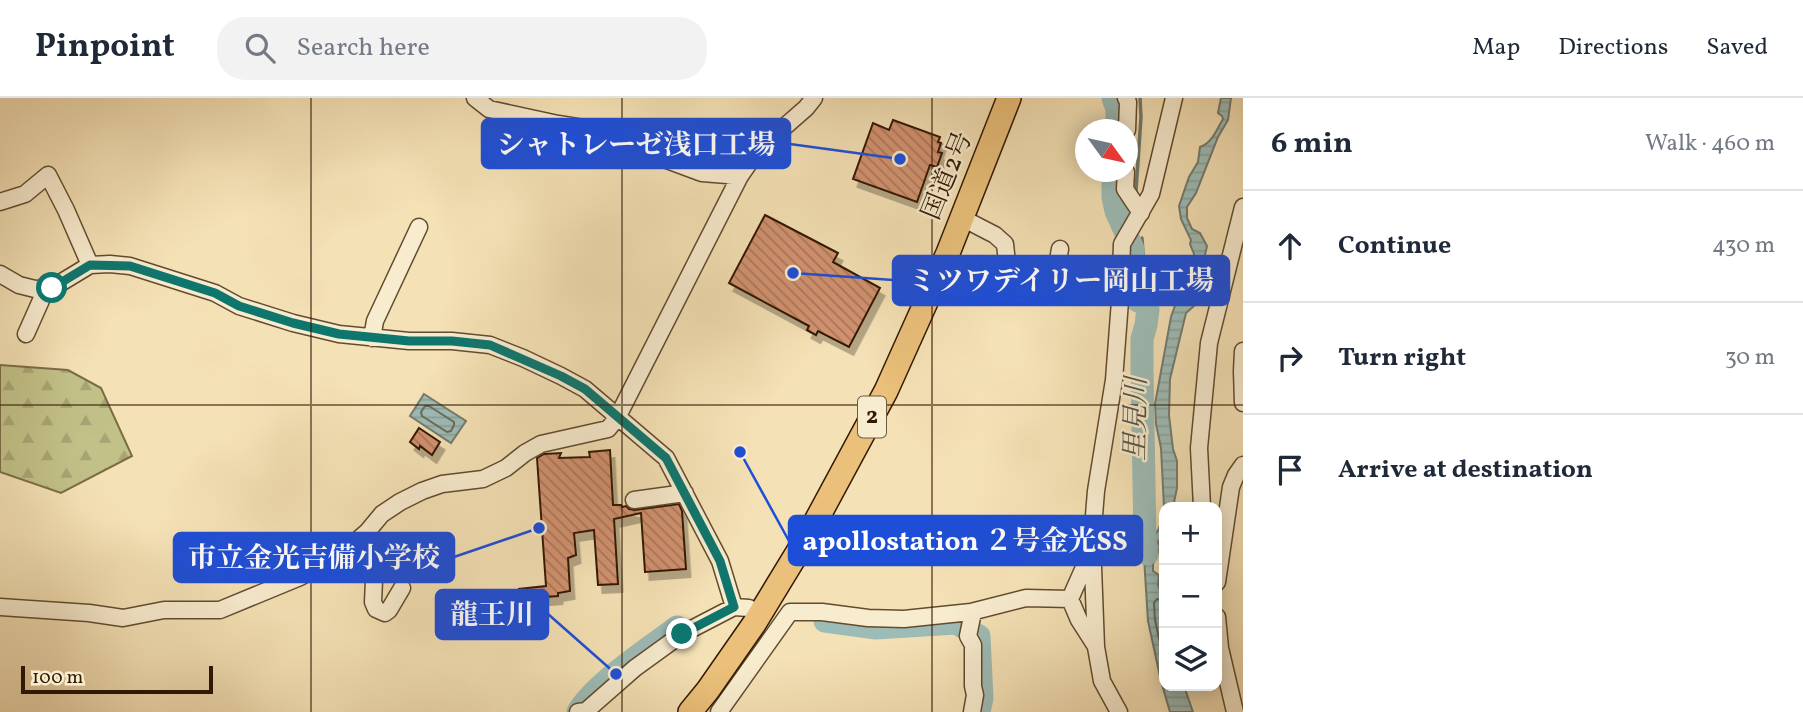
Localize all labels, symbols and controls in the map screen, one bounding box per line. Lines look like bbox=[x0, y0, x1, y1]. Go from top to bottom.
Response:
search box bbox=[217, 17, 707, 80]
text: Pinpoint bbox=[35, 25, 175, 71]
icon: search bbox=[241, 29, 279, 67]
text: Search here bbox=[297, 30, 430, 66]
text: Map bbox=[1472, 31, 1520, 65]
text: Directions bbox=[1558, 31, 1668, 65]
text: Saved bbox=[1706, 31, 1768, 65]
callout: シャトレーゼ浅口工場 bbox=[482, 119, 790, 168]
north arrow bbox=[1075, 119, 1138, 182]
text: 6 min bbox=[1271, 123, 1353, 165]
text: シャトレーゼ浅口工場 bbox=[497, 127, 775, 166]
street label: 国道2号 bbox=[914, 127, 982, 225]
text: Walk · 460 m bbox=[1645, 128, 1775, 160]
icon: ahead bbox=[1271, 227, 1309, 265]
text: Continue bbox=[1338, 228, 1451, 264]
text: 430 m bbox=[1712, 230, 1775, 262]
callout: ミツワデイリー岡山工場 bbox=[893, 256, 1229, 305]
text: ミツワデイリー岡山工場 bbox=[908, 263, 1214, 302]
route start bbox=[36, 272, 67, 303]
icon: right bbox=[1271, 339, 1309, 377]
text: Turn right bbox=[1338, 340, 1466, 376]
text: 30 m bbox=[1725, 342, 1775, 374]
water label: 里見川 bbox=[1117, 374, 1157, 461]
road number: 2 bbox=[858, 396, 886, 438]
icon: arrive bbox=[1271, 451, 1309, 489]
text: Arrive at destination bbox=[1338, 452, 1593, 488]
map controls bbox=[1159, 502, 1222, 691]
button: + bbox=[1159, 502, 1222, 565]
callout: apollostation ２号金光SS bbox=[789, 516, 1142, 565]
text: apollostation ２号金光SS bbox=[802, 523, 1128, 562]
callout: 市立金光吉備小学校 bbox=[174, 533, 454, 582]
text: 市立金光吉備小学校 bbox=[188, 540, 440, 579]
button: − bbox=[1159, 565, 1222, 628]
callout: 龍王川 bbox=[436, 590, 548, 639]
text: 龍王川 bbox=[450, 597, 534, 636]
route end bbox=[666, 618, 697, 649]
button: layers bbox=[1159, 628, 1222, 691]
scale bar bbox=[21, 663, 214, 695]
text: 100 m bbox=[32, 665, 83, 691]

